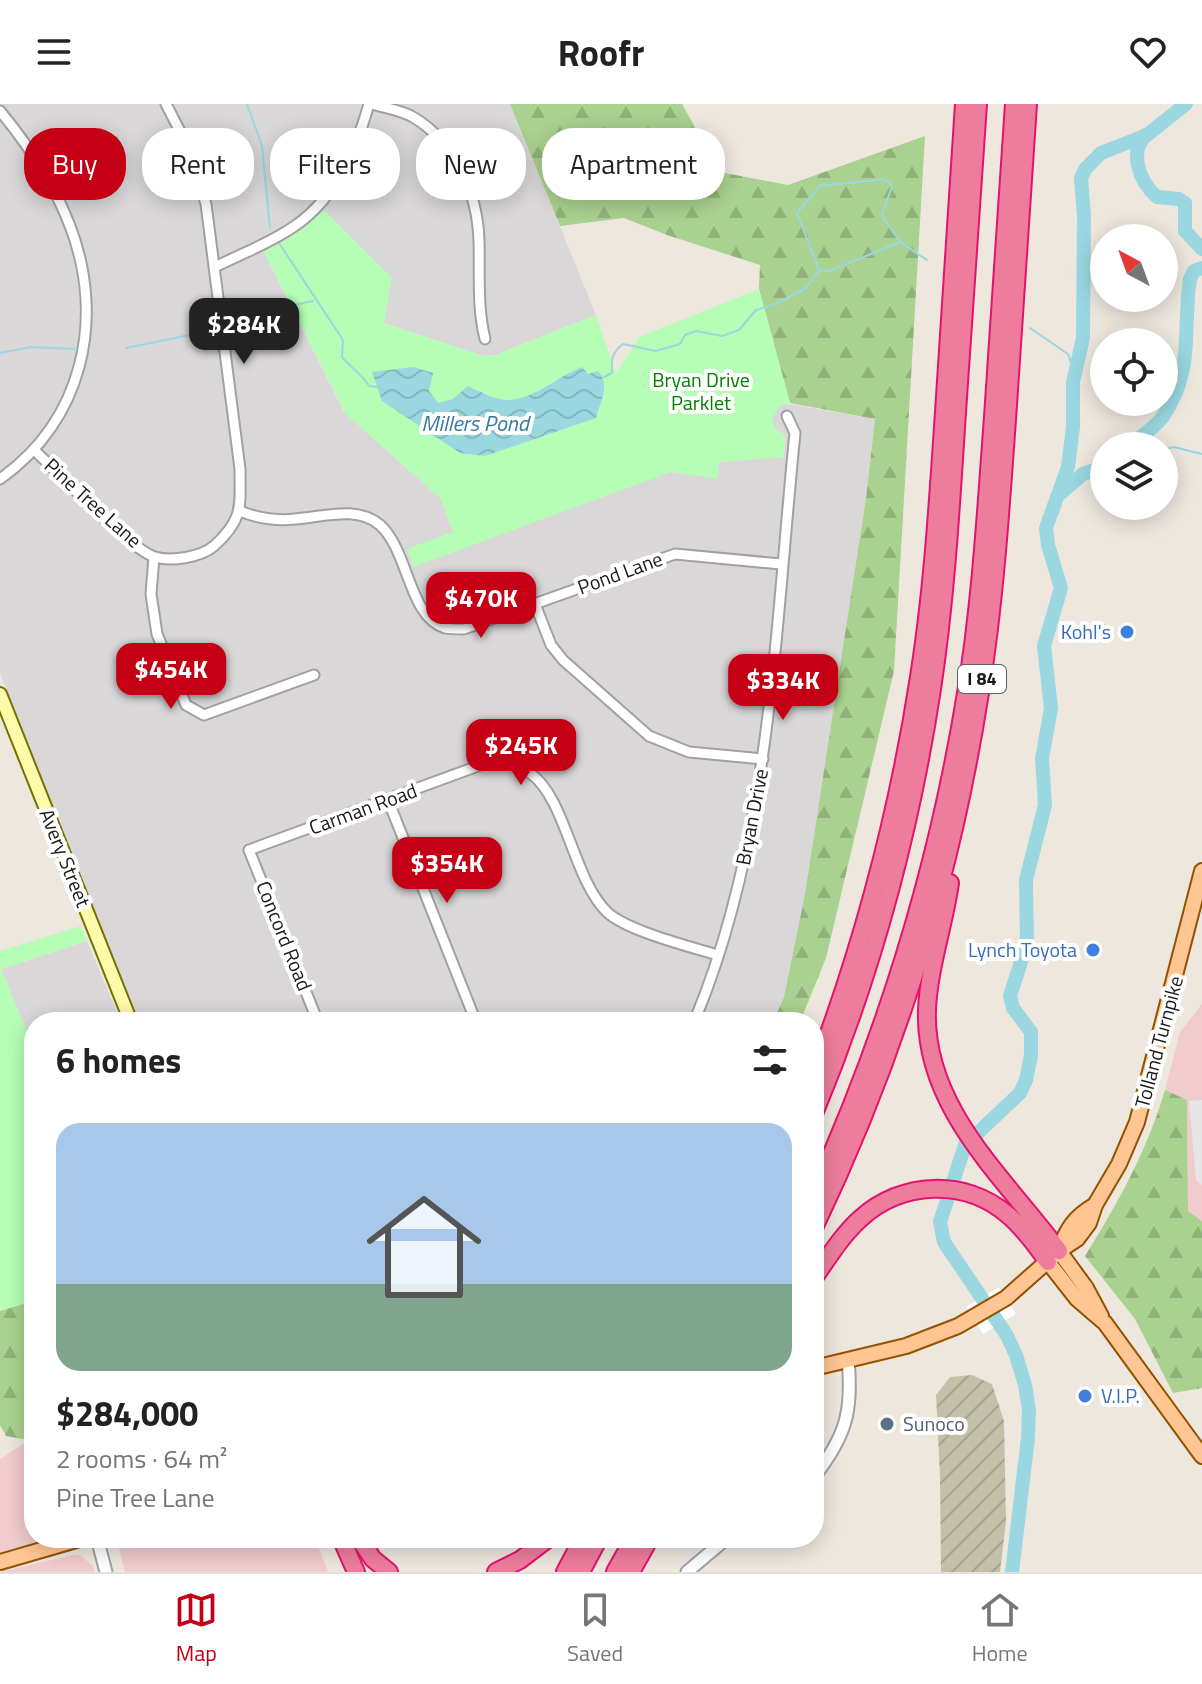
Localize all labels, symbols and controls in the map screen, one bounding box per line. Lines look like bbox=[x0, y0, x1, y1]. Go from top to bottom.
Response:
text: Roofr bbox=[558, 25, 644, 80]
icon: menu bbox=[32, 30, 76, 74]
icon: heart bbox=[1126, 30, 1170, 74]
chip: Buy bbox=[24, 128, 126, 200]
chip: Rent bbox=[142, 128, 254, 200]
chip: Filters bbox=[270, 128, 400, 200]
chip: New bbox=[416, 128, 526, 200]
chip: Apartment bbox=[542, 128, 725, 200]
north arrow bbox=[1090, 224, 1178, 312]
map controls bbox=[1090, 224, 1178, 520]
pin: $284K bbox=[188, 298, 300, 366]
text: $284K bbox=[207, 304, 281, 343]
button: locate bbox=[1090, 328, 1178, 416]
park label: Bryan Drive Parklet bbox=[652, 364, 750, 418]
water label: Millers Pond bbox=[421, 406, 532, 440]
button: layers bbox=[1090, 432, 1178, 520]
street label: Pine Tree Lane bbox=[38, 450, 149, 555]
street label: Pond Lane bbox=[573, 543, 667, 602]
pin: $470K bbox=[425, 572, 537, 640]
text: $470K bbox=[444, 578, 518, 617]
place label: Kohl's bbox=[1061, 616, 1111, 647]
marker: Kohl's bbox=[1118, 623, 1136, 641]
pin: $454K bbox=[115, 643, 227, 711]
text: $454K bbox=[134, 649, 208, 688]
pin: $334K bbox=[727, 654, 839, 722]
text: $334K bbox=[746, 660, 820, 699]
road number: I 84 bbox=[958, 665, 1006, 693]
pin: $245K bbox=[465, 719, 577, 787]
text: $245K bbox=[484, 725, 558, 764]
street label: Bryan Drive bbox=[727, 766, 776, 868]
street label: Carman Road bbox=[304, 775, 421, 842]
street label: Avery Street bbox=[32, 804, 99, 912]
pin: $354K bbox=[391, 837, 503, 905]
text: $354K bbox=[410, 843, 484, 882]
street label: Concord Road bbox=[248, 876, 321, 995]
place label: Lynch Toyota bbox=[968, 934, 1077, 965]
marker: Lynch Toyota bbox=[1084, 941, 1102, 959]
street label: Tolland Turnpike bbox=[1126, 972, 1191, 1111]
text: 6 homes bbox=[56, 1034, 181, 1086]
icon: filters bbox=[748, 1038, 792, 1082]
icon: home bbox=[352, 1175, 496, 1319]
place label: V.I.P. bbox=[1101, 1380, 1140, 1411]
text: $284,000 bbox=[56, 1387, 198, 1439]
marker: V.I.P. bbox=[1076, 1387, 1094, 1405]
place label: Sunoco bbox=[903, 1408, 965, 1439]
marker: Sunoco bbox=[878, 1415, 896, 1433]
text: 2 rooms · 64 m² bbox=[56, 1439, 227, 1478]
text: Pine Tree Lane bbox=[56, 1478, 215, 1517]
tab: Map bbox=[174, 1588, 218, 1670]
tab: Saved bbox=[567, 1588, 623, 1670]
tab: Home bbox=[972, 1588, 1028, 1670]

